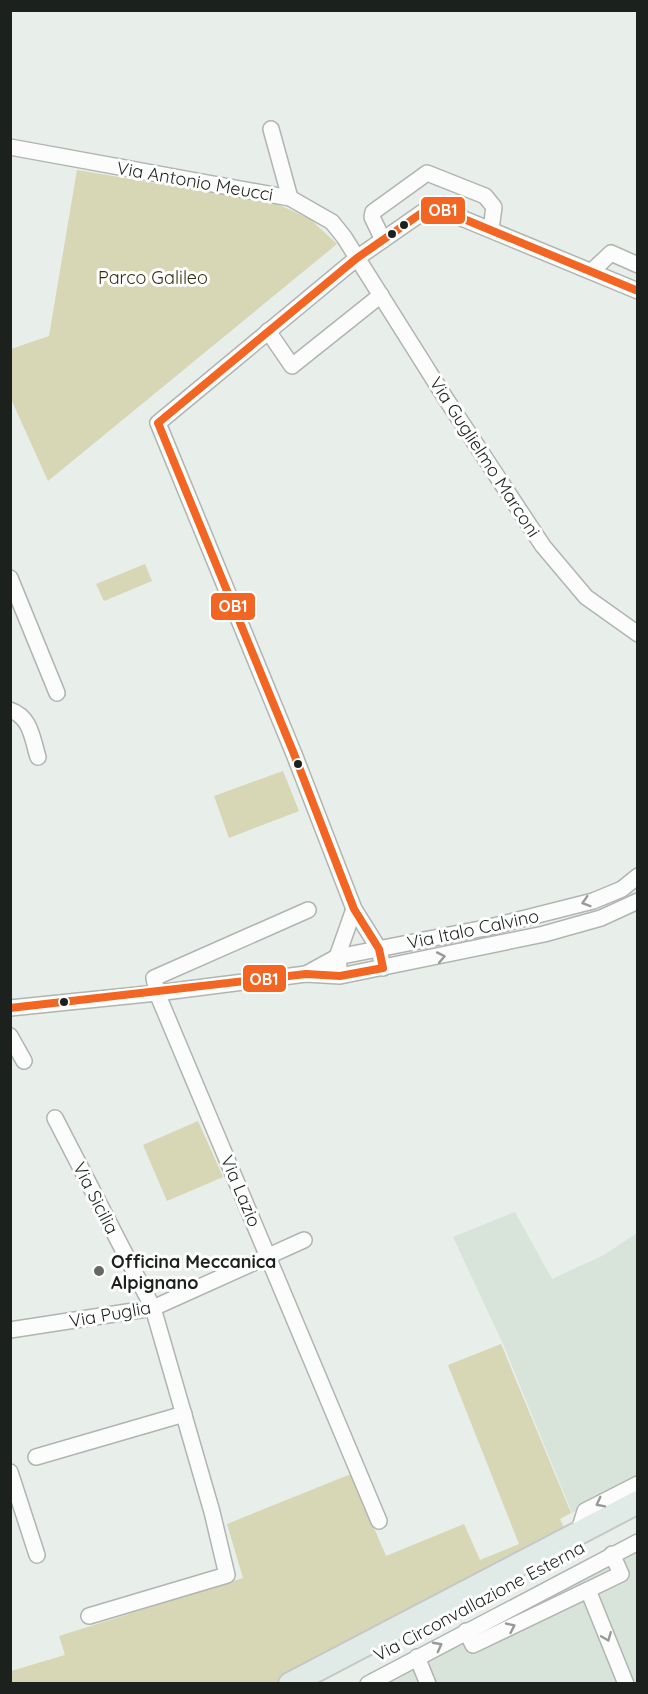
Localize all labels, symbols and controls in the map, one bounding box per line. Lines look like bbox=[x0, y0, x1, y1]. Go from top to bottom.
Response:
street label: Via Antonio Meucci bbox=[115, 156, 275, 206]
line badge: OB1 bbox=[420, 196, 466, 225]
text: OB1 bbox=[429, 200, 457, 220]
unlabelled marker bbox=[398, 219, 410, 231]
unlabelled marker bbox=[386, 228, 398, 240]
park label: Parco Galileo bbox=[98, 266, 208, 289]
street label: Via Guglielmo Marconi bbox=[425, 372, 545, 542]
line badge: OB1 bbox=[210, 592, 256, 621]
text: OB1 bbox=[219, 596, 247, 616]
unlabelled marker bbox=[292, 758, 304, 770]
one-way arrow bbox=[581, 895, 592, 907]
street label: Via Italo Calvino bbox=[405, 904, 541, 954]
one-way arrow bbox=[436, 951, 446, 964]
line badge: OB1 bbox=[242, 964, 287, 993]
text: OB1 bbox=[250, 969, 278, 989]
unlabelled marker bbox=[58, 996, 70, 1008]
street label: Via Lazio bbox=[216, 1152, 266, 1230]
street label: Via Sicilia bbox=[68, 1158, 124, 1238]
place label: Officina Meccanica Alpignano bbox=[111, 1250, 276, 1294]
marker: Officina Meccanica Alpignano bbox=[92, 1264, 106, 1278]
street label: Via Puglia bbox=[67, 1296, 153, 1332]
one-way arrow bbox=[596, 1496, 607, 1507]
street label: Via Circonvallazione Esterna bbox=[369, 1535, 589, 1667]
one-way arrow bbox=[505, 1622, 516, 1634]
one-way arrow bbox=[600, 1631, 612, 1642]
one-way arrow bbox=[432, 1642, 442, 1653]

